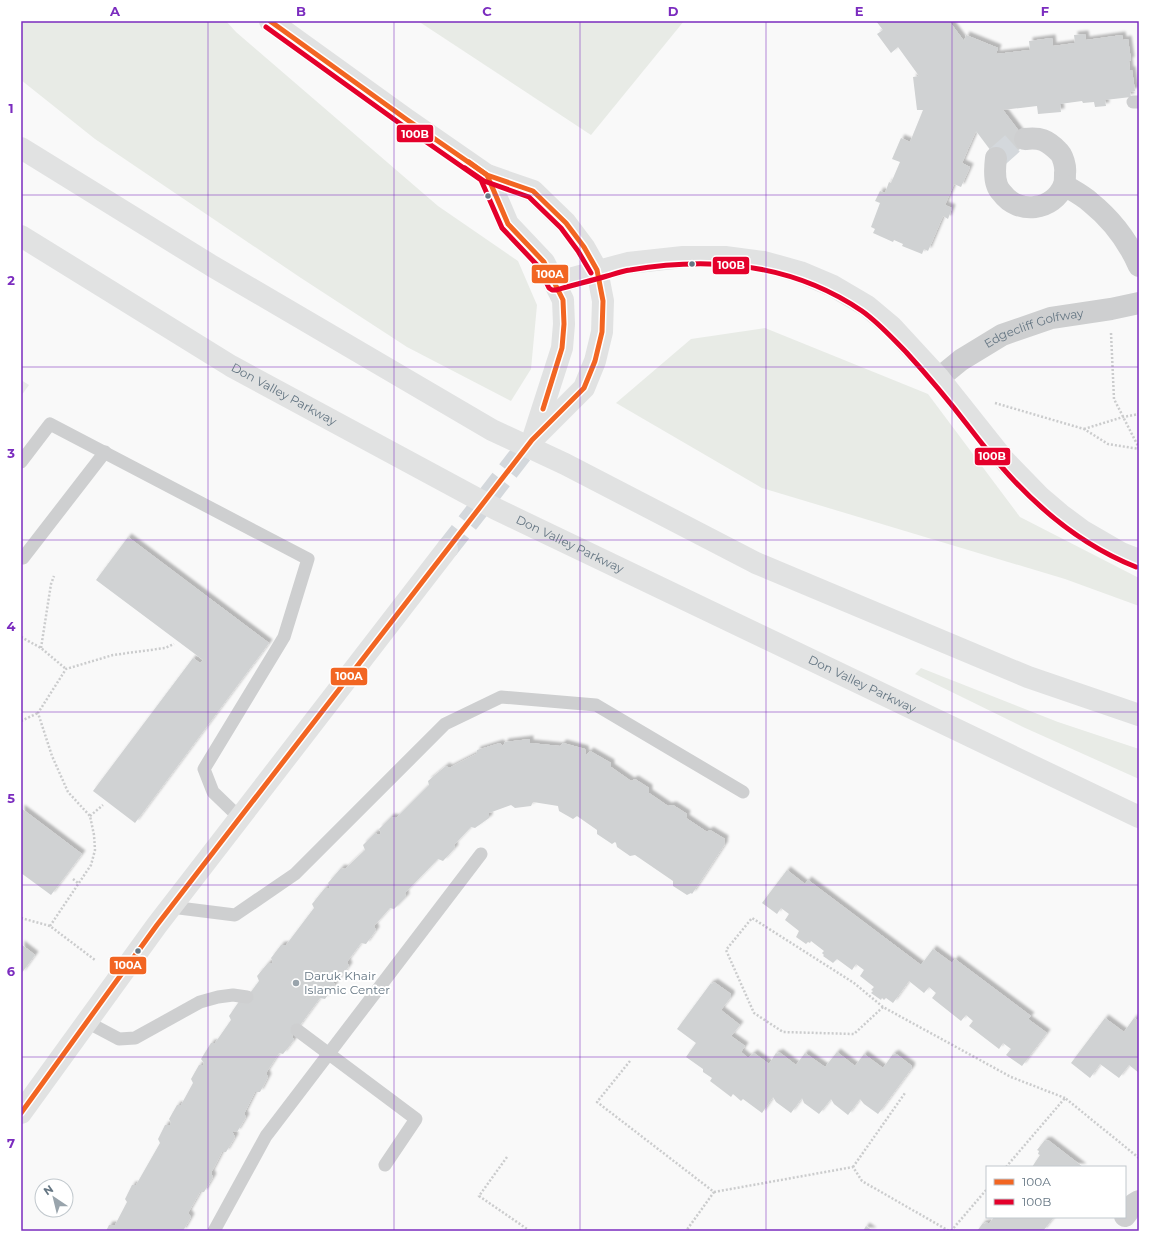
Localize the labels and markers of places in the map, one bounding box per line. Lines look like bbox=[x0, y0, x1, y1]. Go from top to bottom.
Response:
unlabelled marker bbox=[483, 191, 493, 201]
unlabelled marker bbox=[687, 259, 697, 269]
unlabelled marker bbox=[133, 946, 143, 956]
place label: Daruk Khair Islamic Center bbox=[304, 968, 390, 997]
marker: Daruk Khair Islamic Center bbox=[291, 978, 301, 988]

